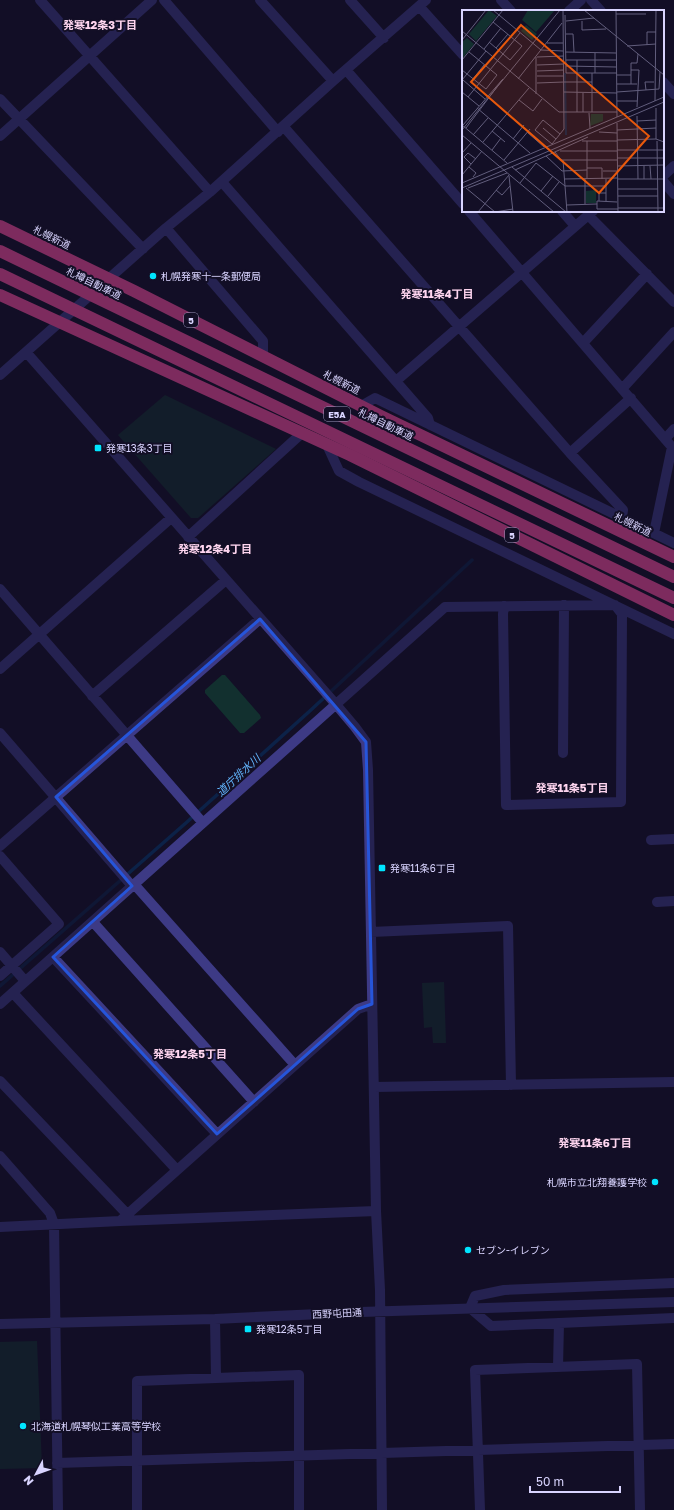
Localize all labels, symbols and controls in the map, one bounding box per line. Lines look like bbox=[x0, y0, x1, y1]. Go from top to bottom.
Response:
inset map bbox=[462, 10, 664, 212]
district label: 発寒12条3丁目 bbox=[63, 18, 137, 31]
street label: 札幌新道 bbox=[31, 223, 73, 251]
street label: 札樽自動車道 bbox=[64, 264, 124, 302]
place label: 札幌発寒十一条郵便局 bbox=[161, 270, 261, 282]
marker: 札幌発寒十一条郵便局 bbox=[148, 271, 158, 281]
district label: 発寒11条4丁目 bbox=[400, 287, 474, 300]
road number: 5 bbox=[184, 313, 198, 327]
street label: 札幌新道 bbox=[321, 368, 363, 396]
street label: 札樽自動車道 bbox=[356, 405, 416, 443]
road number: E5A bbox=[324, 407, 350, 421]
place label: 発寒13条3丁目 bbox=[106, 442, 173, 454]
marker: 発寒13条3丁目 bbox=[93, 443, 103, 453]
street label: 札幌新道 bbox=[612, 510, 654, 538]
road number: 5 bbox=[505, 528, 519, 542]
district label: 発寒12条4丁目 bbox=[178, 542, 252, 555]
water label: 道庁排水川 bbox=[213, 751, 263, 799]
district label: 発寒11条5丁目 bbox=[535, 781, 609, 794]
place label: 発寒11条6丁目 bbox=[390, 862, 456, 874]
marker: 発寒11条6丁目 bbox=[377, 863, 387, 873]
district label: 発寒12条5丁目 bbox=[153, 1047, 227, 1060]
district label: 発寒11条6丁目 bbox=[558, 1136, 632, 1149]
place label: 札幌市立北翔養護学校 bbox=[547, 1176, 647, 1188]
marker: 札幌市立北翔養護学校 bbox=[650, 1177, 660, 1187]
place label: セブン-イレブン bbox=[476, 1244, 550, 1256]
marker: セブン-イレブン bbox=[463, 1245, 473, 1255]
street label: 西野屯田通 bbox=[312, 1306, 362, 1320]
place label: 発寒12条5丁目 bbox=[256, 1323, 322, 1335]
marker: 発寒12条5丁目 bbox=[243, 1324, 253, 1334]
place label: 北海道札幌琴似工業高等学校 bbox=[31, 1420, 161, 1432]
marker: 北海道札幌琴似工業高等学校 bbox=[18, 1421, 28, 1431]
north arrow bbox=[16, 1454, 56, 1494]
scale bar bbox=[530, 1468, 620, 1494]
text: N bbox=[20, 1473, 36, 1488]
text: 50 m bbox=[536, 1474, 564, 1489]

